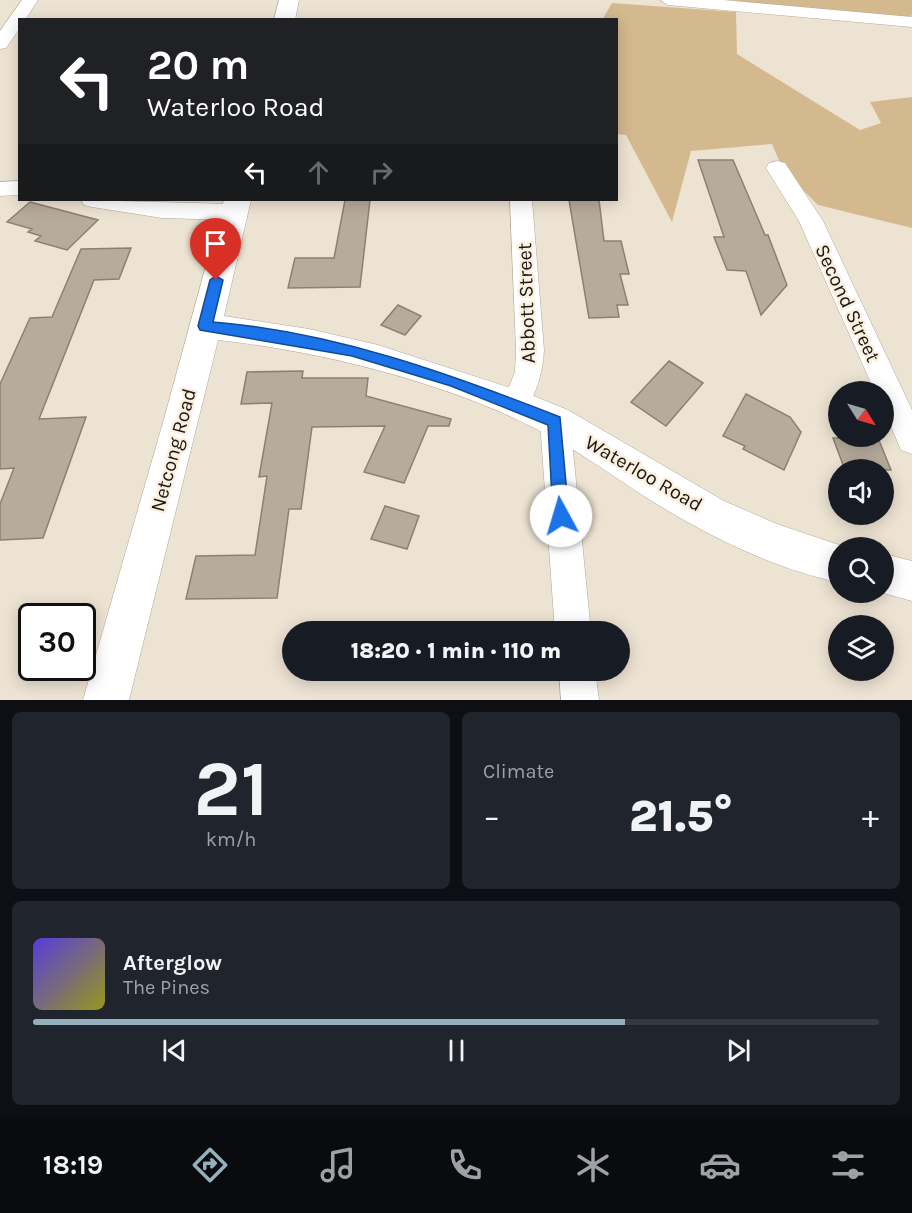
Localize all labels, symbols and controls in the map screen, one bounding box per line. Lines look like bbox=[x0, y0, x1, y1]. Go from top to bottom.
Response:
text: 20 m bbox=[147, 40, 249, 90]
icon: left bbox=[48, 42, 126, 120]
text: Waterloo Road bbox=[147, 91, 325, 123]
icon: left bbox=[239, 156, 272, 189]
icon: ahead bbox=[302, 156, 335, 189]
icon: right bbox=[365, 156, 398, 189]
pin bbox=[190, 218, 241, 280]
icon: arrive bbox=[199, 227, 232, 260]
street label: Second Street bbox=[810, 241, 885, 366]
street label: Abbott Street bbox=[513, 242, 540, 364]
north arrow bbox=[828, 381, 894, 447]
map controls bbox=[828, 381, 894, 681]
street label: Netcong Road bbox=[146, 386, 201, 514]
street label: Waterloo Road bbox=[581, 431, 706, 516]
button: sound bbox=[828, 459, 894, 525]
position arrow bbox=[529, 484, 593, 548]
button: search bbox=[828, 537, 894, 603]
speed limit sign: 30 bbox=[18, 603, 96, 681]
button: layers bbox=[828, 615, 894, 681]
text: 18:20 · 1 min · 110 m bbox=[351, 638, 561, 664]
text: 21 bbox=[194, 743, 269, 835]
text: Climate bbox=[483, 760, 554, 783]
text: 21.5° bbox=[629, 790, 733, 842]
text: − bbox=[483, 797, 500, 835]
text: + bbox=[862, 797, 879, 835]
text: km/h bbox=[206, 828, 256, 851]
text: Afterglow bbox=[123, 950, 222, 976]
text: The Pines bbox=[123, 976, 210, 999]
icon: previous bbox=[158, 1034, 191, 1067]
icon: pause bbox=[440, 1034, 473, 1067]
icon: next bbox=[722, 1034, 755, 1067]
icon: directions bbox=[189, 1144, 231, 1186]
icon: music bbox=[317, 1144, 359, 1186]
icon: phone bbox=[444, 1144, 486, 1186]
icon: climate bbox=[572, 1144, 614, 1186]
icon: car bbox=[699, 1144, 741, 1186]
icon: filters bbox=[827, 1144, 869, 1186]
text: 18:19 bbox=[43, 1149, 103, 1181]

